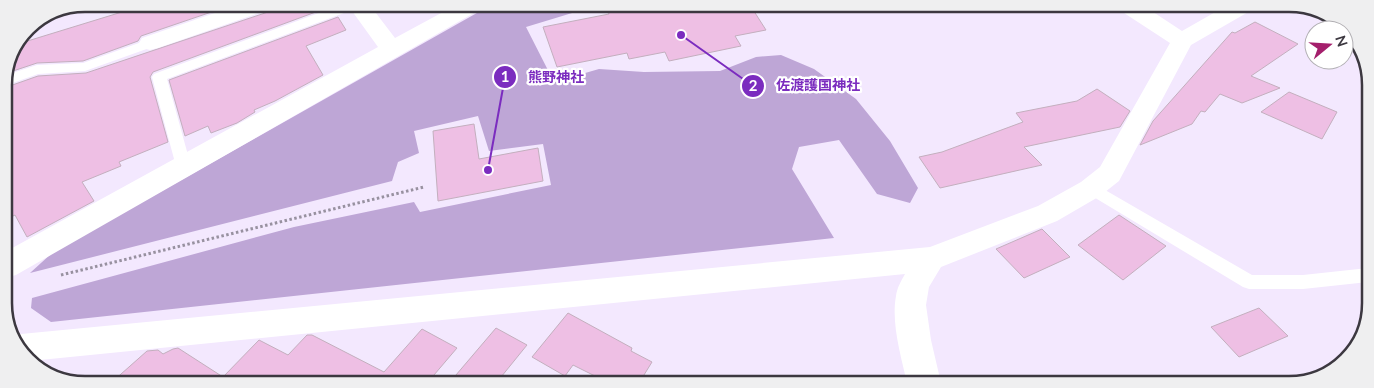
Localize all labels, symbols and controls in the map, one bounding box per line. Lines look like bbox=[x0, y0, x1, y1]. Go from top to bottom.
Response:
north arrow bbox=[1304, 20, 1354, 70]
text: N bbox=[1332, 33, 1352, 49]
callout: 熊野神社 bbox=[493, 62, 594, 91]
text: 1 bbox=[501, 67, 509, 85]
text: 熊野神社 bbox=[528, 68, 584, 85]
callout: 佐渡護国神社 bbox=[741, 71, 870, 100]
text: 2 bbox=[749, 76, 758, 94]
text: 佐渡護国神社 bbox=[776, 76, 860, 93]

